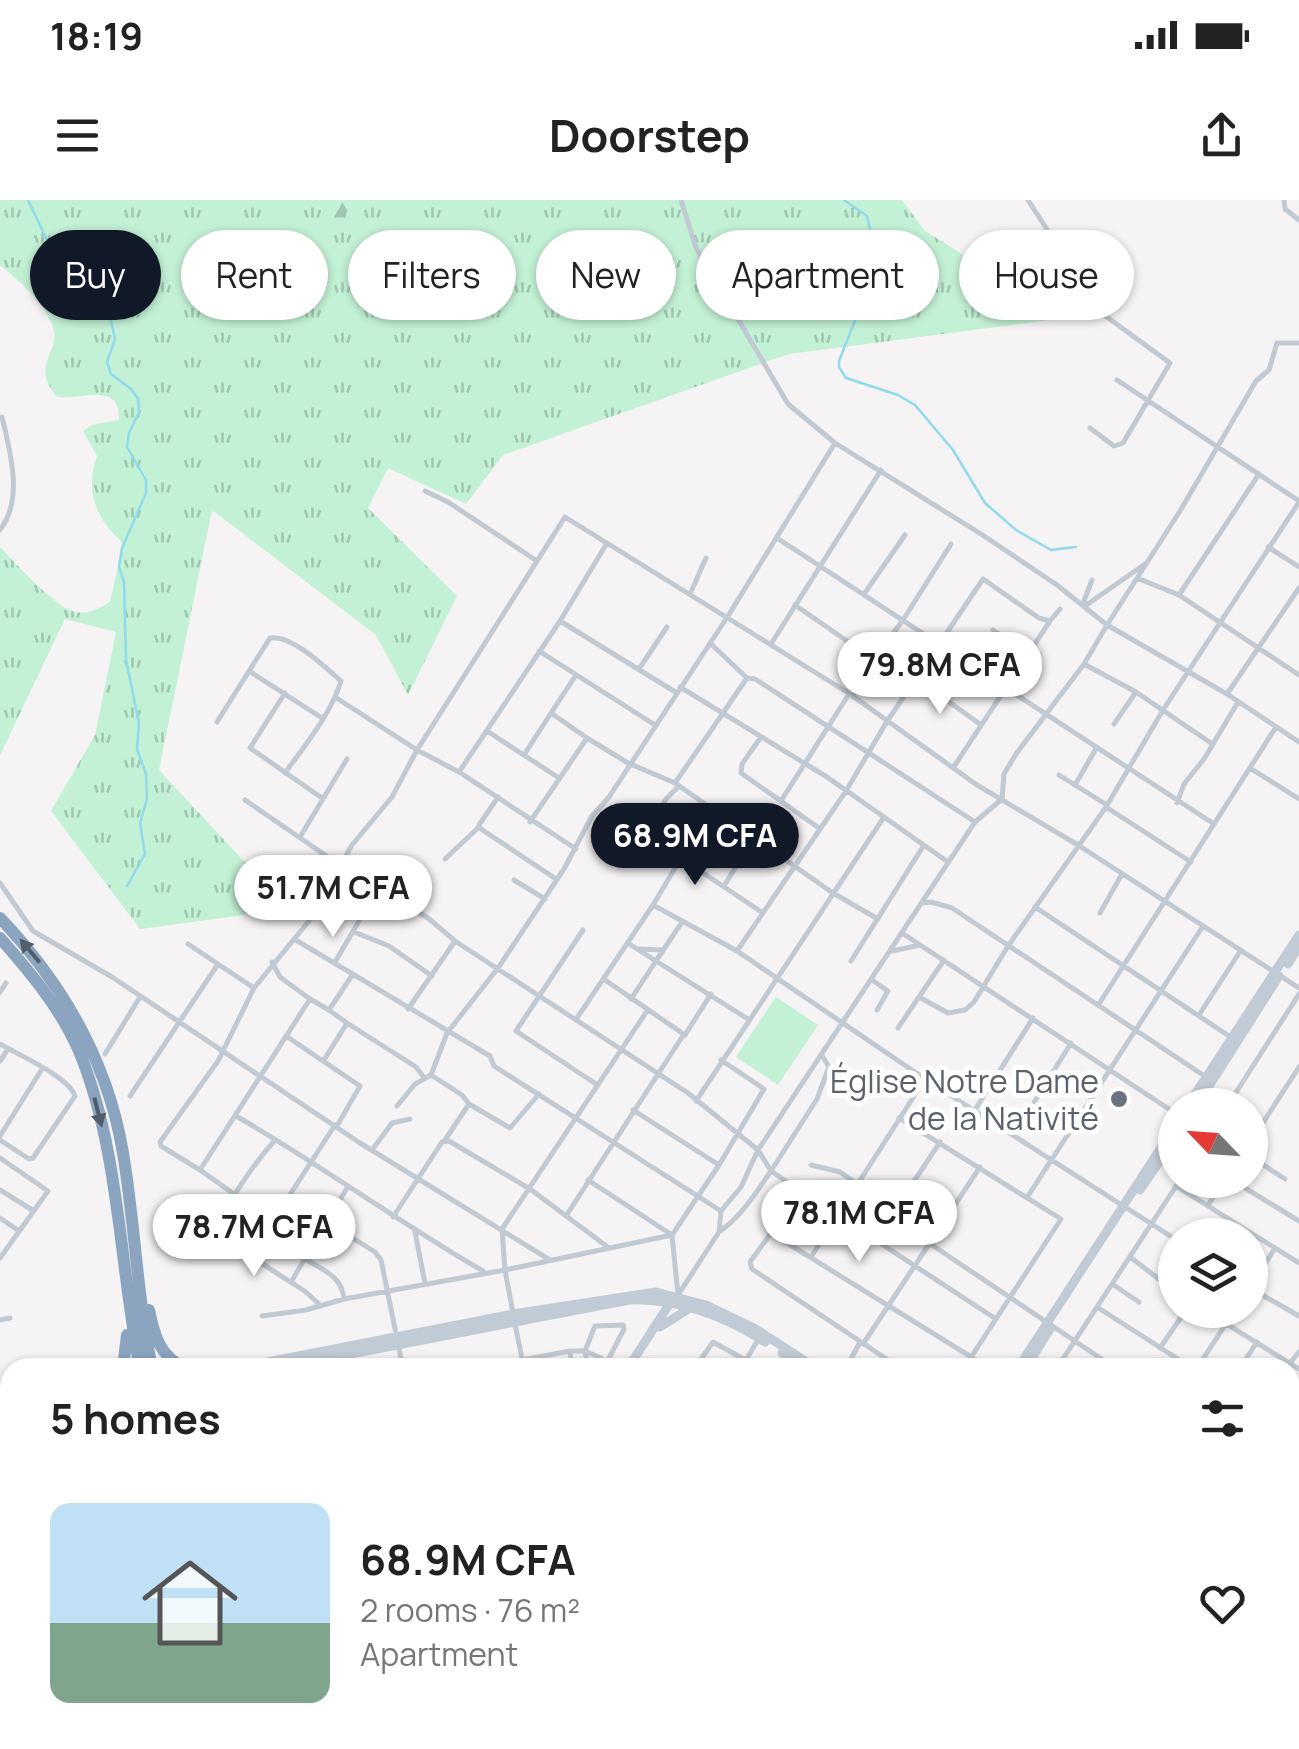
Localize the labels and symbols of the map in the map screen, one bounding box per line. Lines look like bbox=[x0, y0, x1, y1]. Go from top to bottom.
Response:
pin: 79.8M CFA bbox=[826, 632, 1054, 717]
pin: 68.9M CFA bbox=[581, 803, 809, 888]
pin: 51.7M CFA bbox=[219, 855, 447, 940]
one-way arrow bbox=[20, 939, 41, 964]
place label: Église Notre Dame de la Nativité bbox=[830, 1059, 1099, 1140]
marker: Église Notre Dame de la Nativité bbox=[1108, 1088, 1130, 1110]
north arrow bbox=[1158, 1088, 1268, 1198]
one-way arrow bbox=[91, 1097, 106, 1128]
pin: 78.1M CFA bbox=[745, 1180, 973, 1265]
pin: 78.7M CFA bbox=[140, 1194, 368, 1279]

